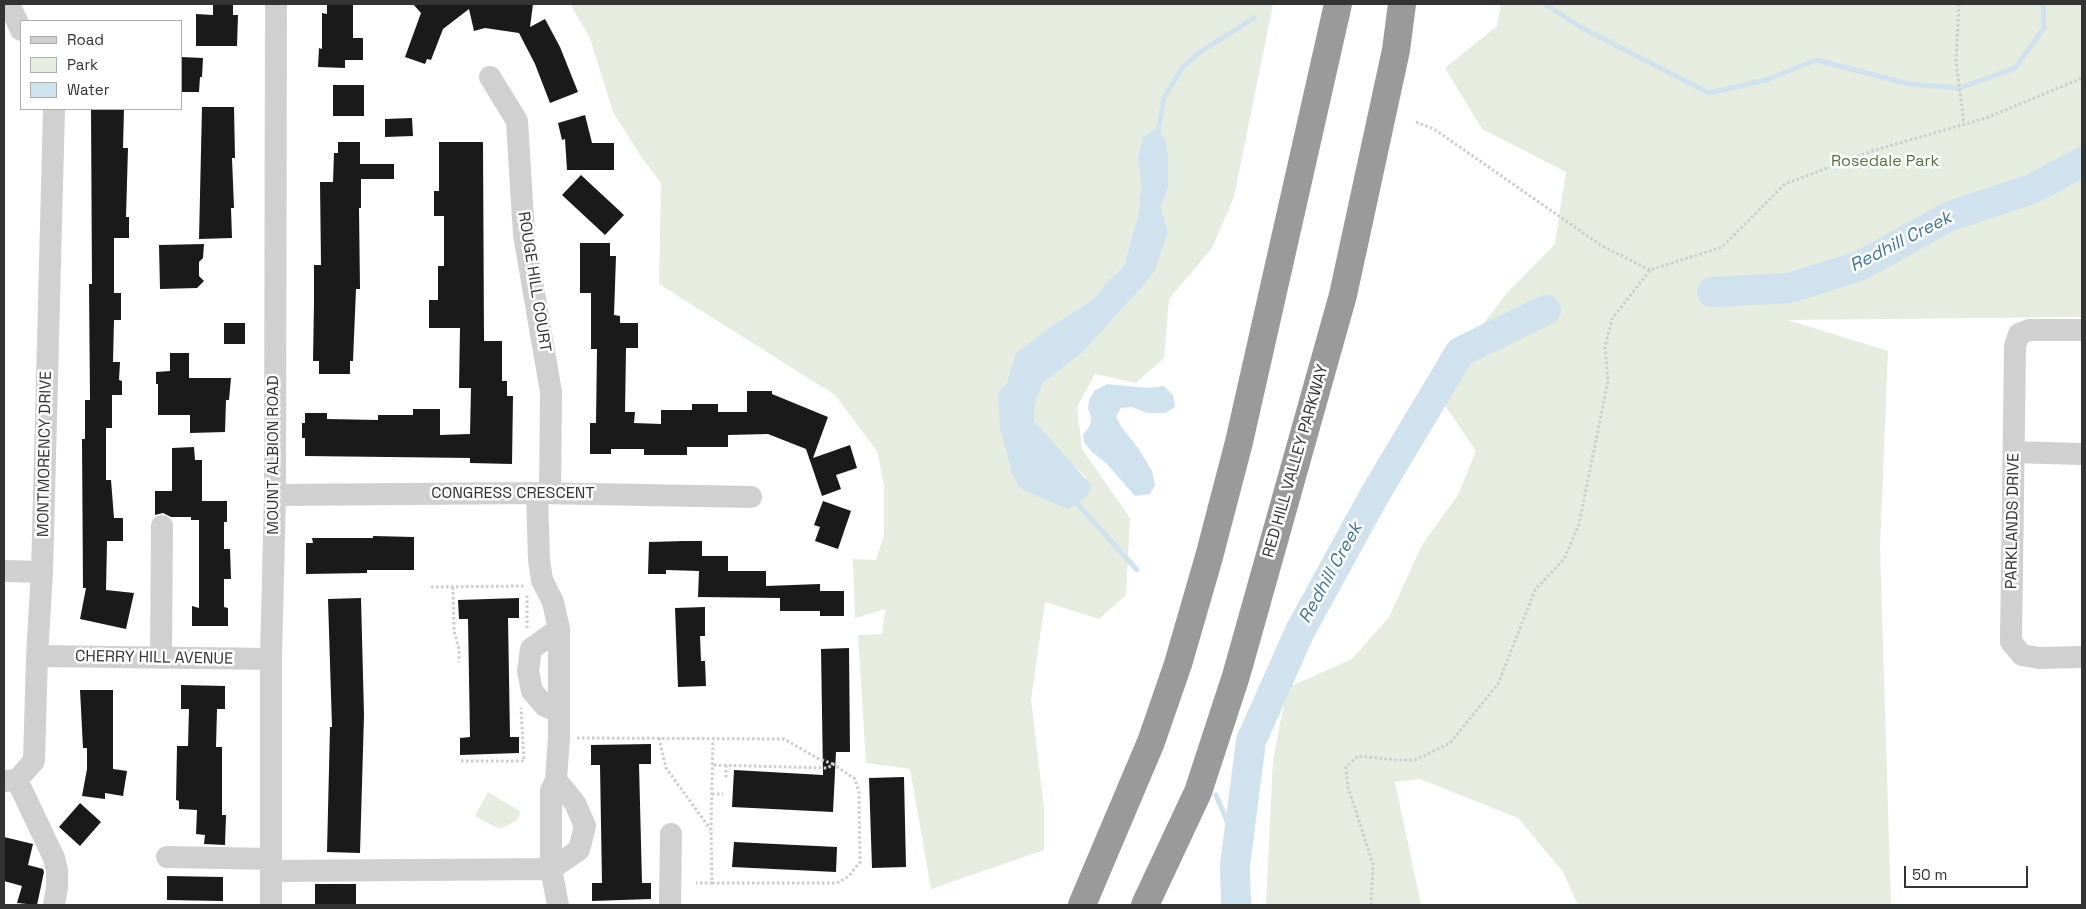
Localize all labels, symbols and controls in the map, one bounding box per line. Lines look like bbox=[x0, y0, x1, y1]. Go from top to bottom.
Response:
legend bbox=[20, 20, 182, 110]
text: Road bbox=[67, 30, 104, 49]
text: Park bbox=[67, 55, 98, 74]
text: Water bbox=[67, 80, 109, 99]
park label: Rosedale Park bbox=[1831, 152, 1939, 172]
water label: Redhill Creek bbox=[1846, 207, 1956, 277]
street label: ROUGE HILL COURT bbox=[513, 210, 555, 354]
street label: RED HILL VALLEY PARKWAY bbox=[1259, 362, 1333, 560]
street label: MONTMORENCY DRIVE bbox=[34, 371, 56, 537]
street label: MOUNT ALBION ROAD bbox=[264, 375, 284, 535]
street label: PARKLANDS DRIVE bbox=[2002, 453, 2024, 589]
street label: CONGRESS CRESCENT bbox=[431, 484, 595, 504]
water label: Redhill Creek bbox=[1295, 519, 1367, 627]
street label: CHERRY HILL AVENUE bbox=[75, 647, 233, 669]
scale bar bbox=[1906, 856, 2030, 888]
text: 50 m bbox=[1912, 865, 1947, 884]

